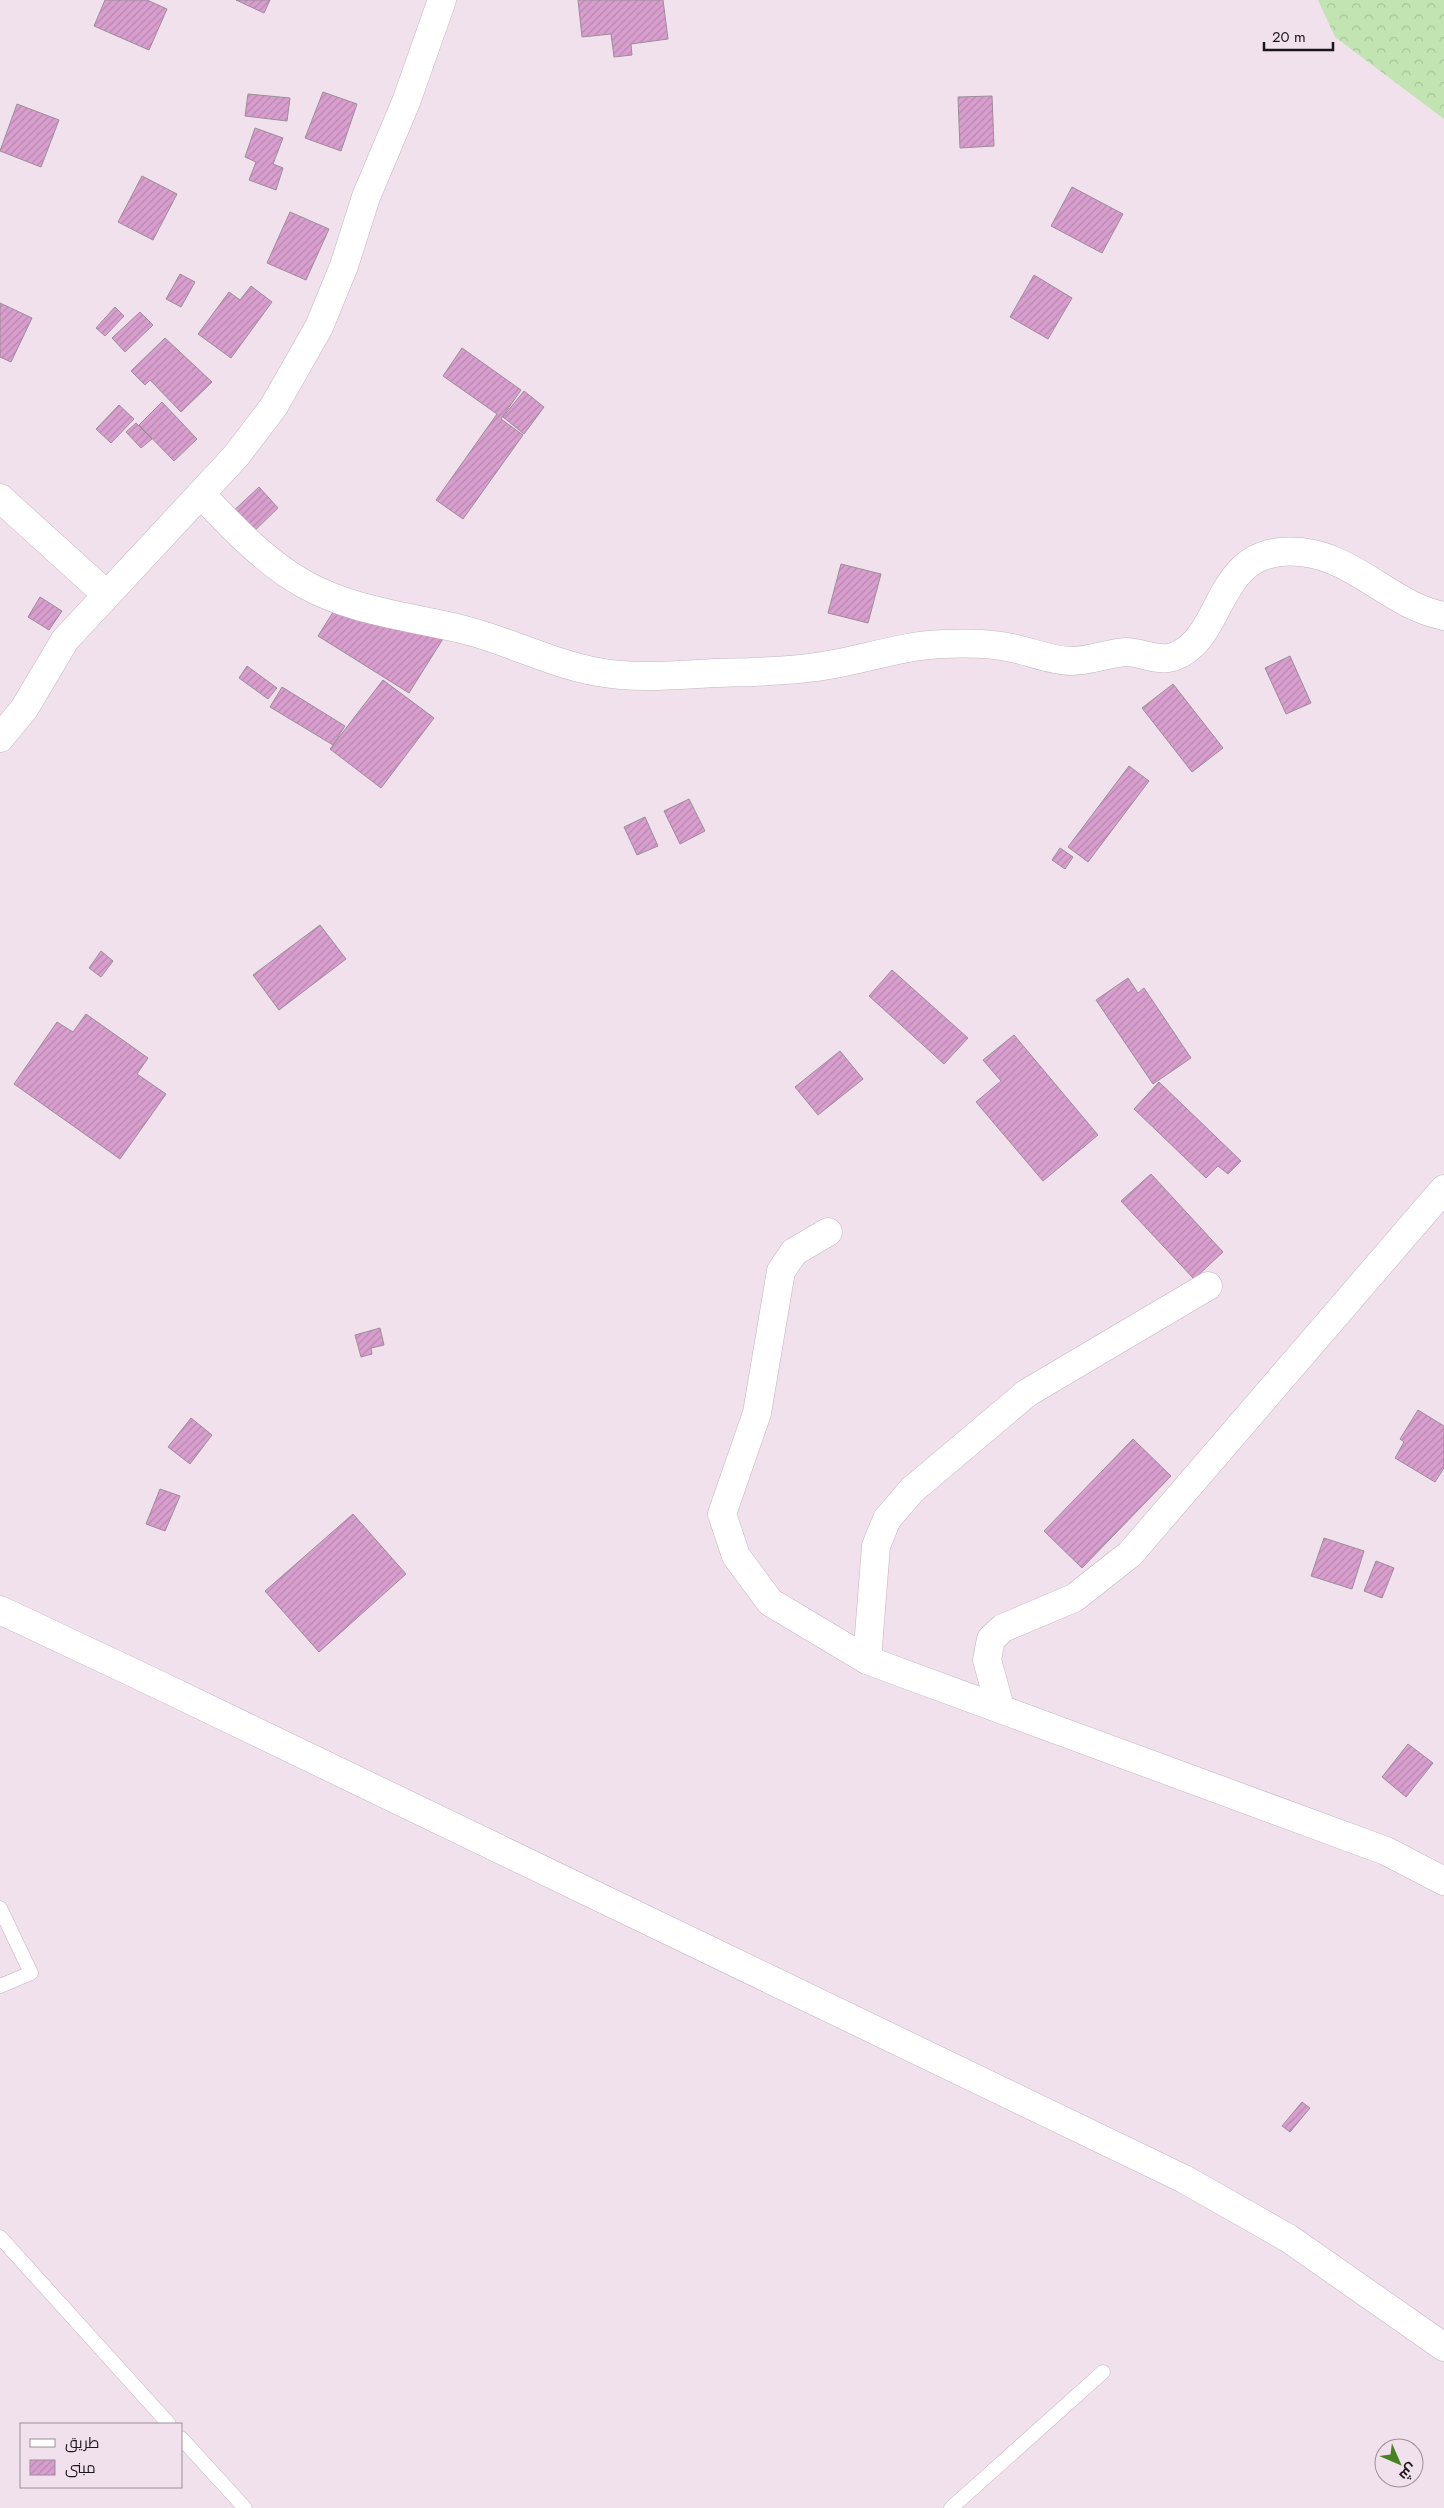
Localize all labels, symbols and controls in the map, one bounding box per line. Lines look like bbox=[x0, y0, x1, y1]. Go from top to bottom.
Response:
scale bar bbox=[1264, 20, 1333, 52]
text: 20 m bbox=[1272, 26, 1306, 48]
legend bbox=[20, 2423, 182, 2488]
text: طريق bbox=[65, 2432, 99, 2454]
north arrow bbox=[1374, 2438, 1424, 2488]
text: مبنى bbox=[65, 2457, 96, 2479]
text: ش bbox=[1395, 2459, 1422, 2486]

